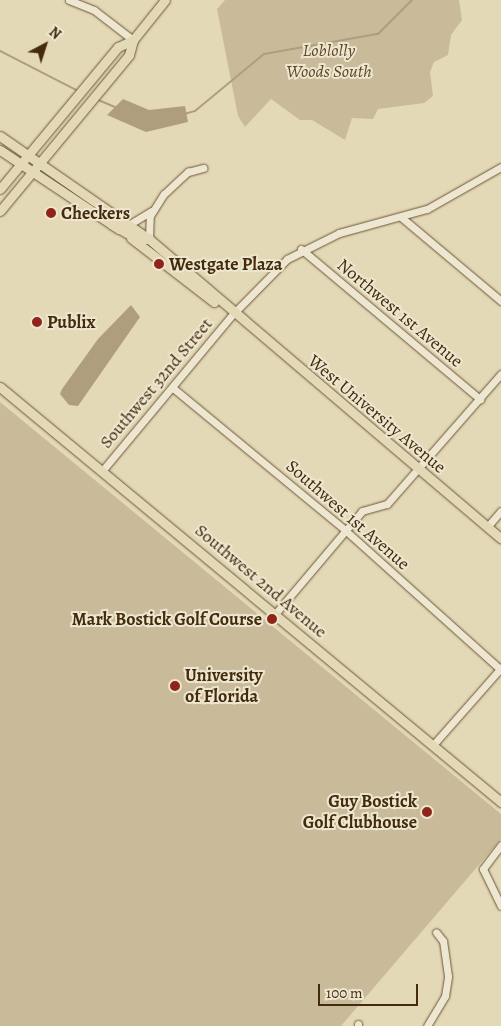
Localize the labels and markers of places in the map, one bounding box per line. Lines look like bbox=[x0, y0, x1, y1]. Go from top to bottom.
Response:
place label: Checkers bbox=[61, 202, 130, 224]
marker: Checkers bbox=[45, 207, 57, 219]
place label: Westgate Plaza bbox=[169, 253, 283, 275]
marker: Westgate Plaza bbox=[153, 258, 165, 270]
place label: Publix bbox=[47, 311, 95, 333]
marker: Publix bbox=[31, 316, 43, 328]
place label: Mark Bostick Golf Course bbox=[72, 608, 262, 630]
marker: Mark Bostick Golf Course bbox=[266, 613, 278, 625]
place label: University of Florida bbox=[185, 665, 263, 708]
marker: University of Florida bbox=[169, 680, 181, 692]
place label: Guy Bostick Golf Clubhouse bbox=[303, 791, 417, 834]
marker: Guy Bostick Golf Clubhouse bbox=[421, 806, 433, 818]

